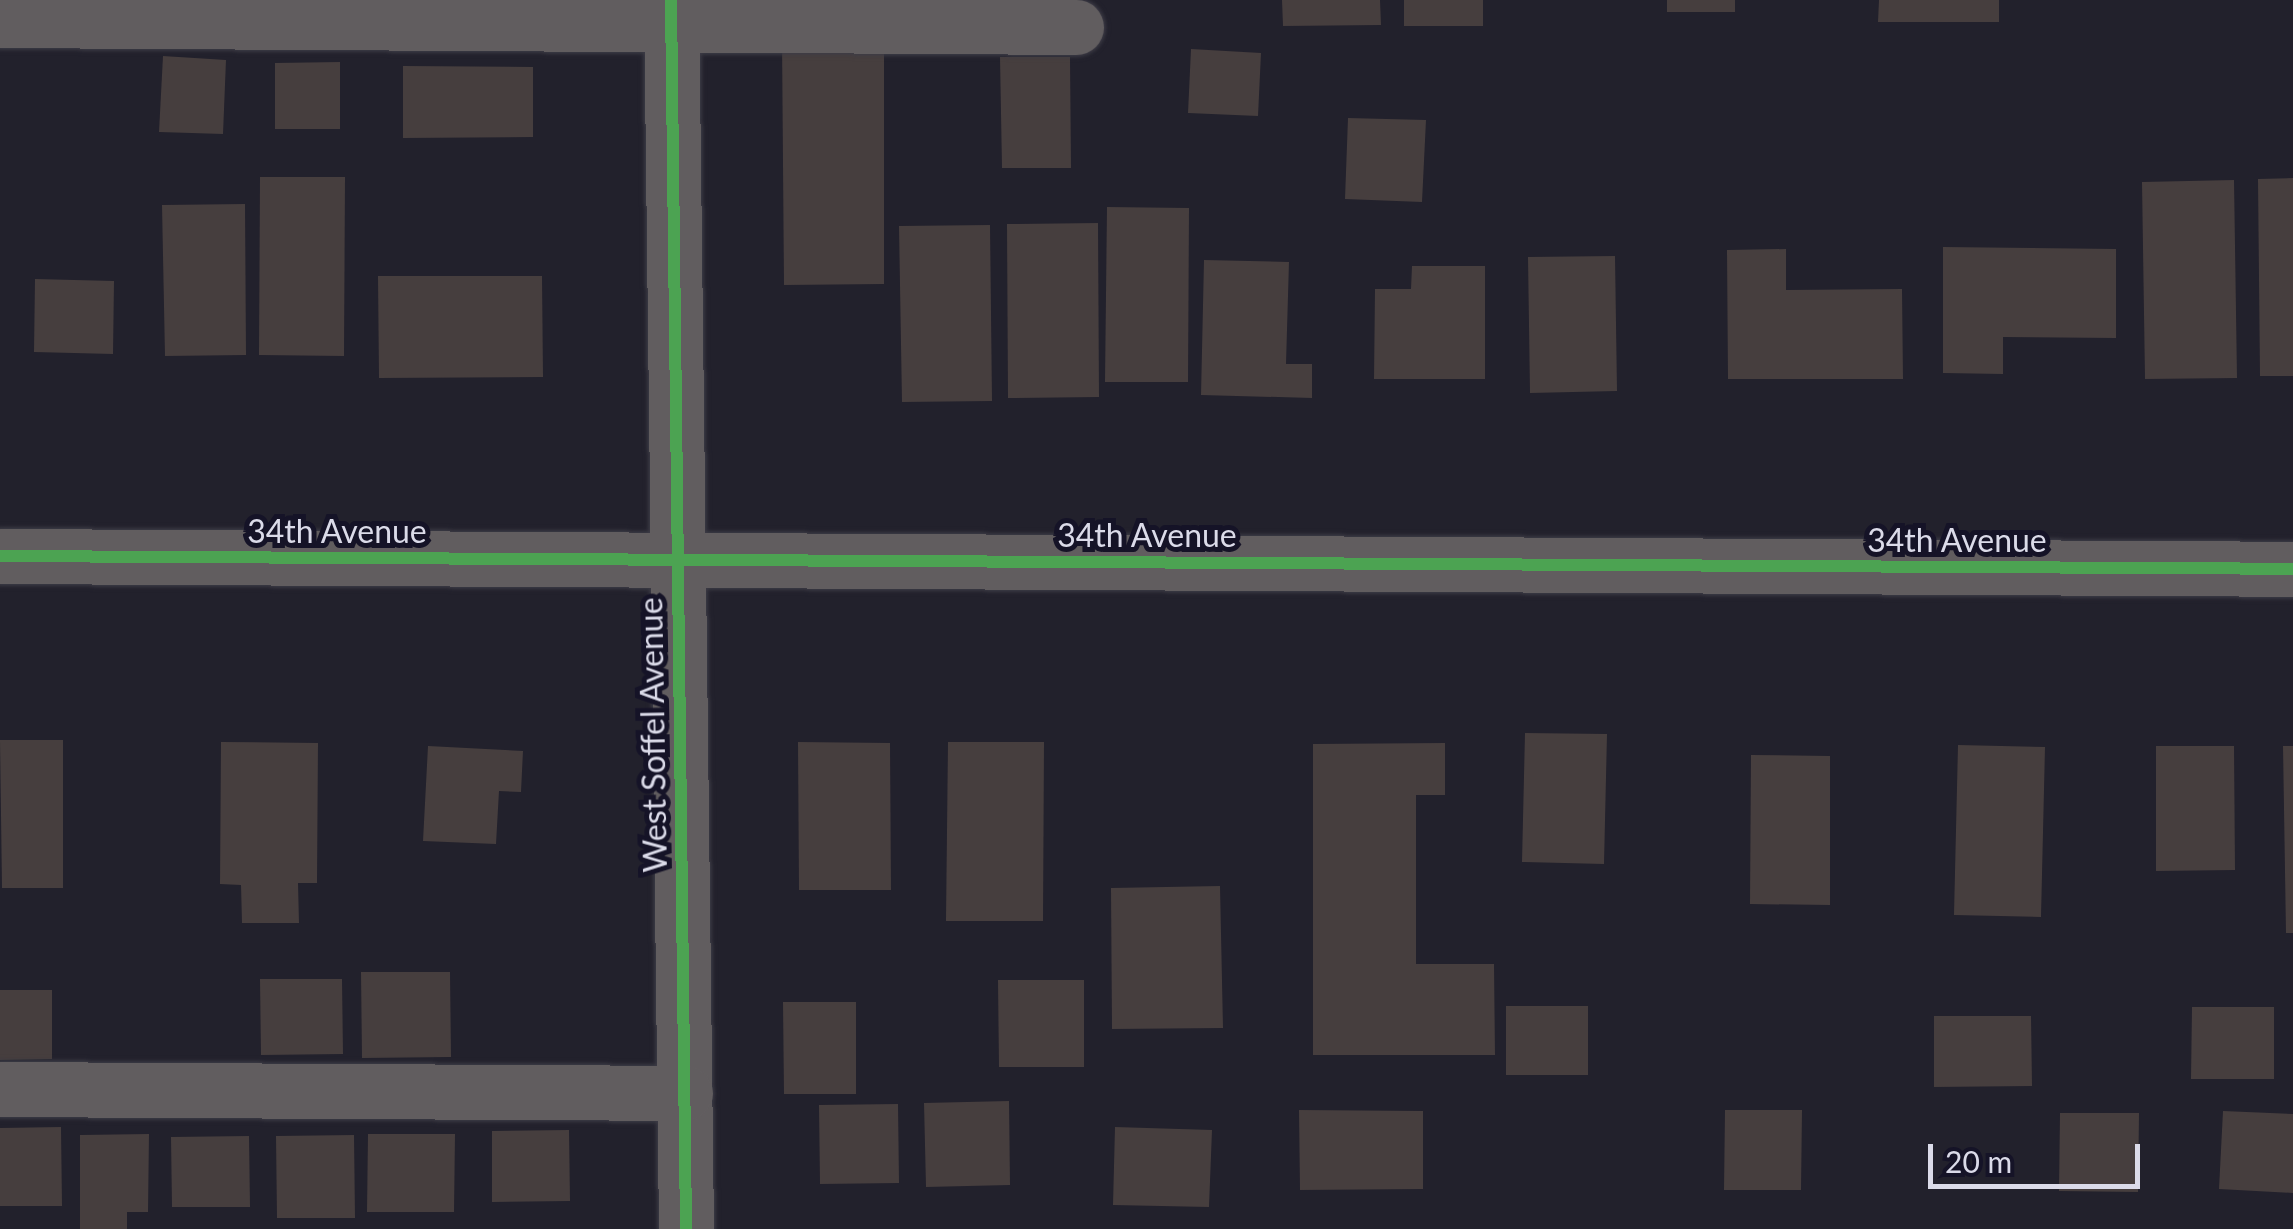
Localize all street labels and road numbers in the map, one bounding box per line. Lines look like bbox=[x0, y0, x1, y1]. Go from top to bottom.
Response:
street label: 34th Avenue bbox=[247, 512, 427, 550]
street label: 34th Avenue bbox=[1057, 516, 1237, 554]
street label: 34th Avenue bbox=[1867, 521, 2047, 559]
street label: West Soffel Avenue bbox=[631, 597, 675, 873]

